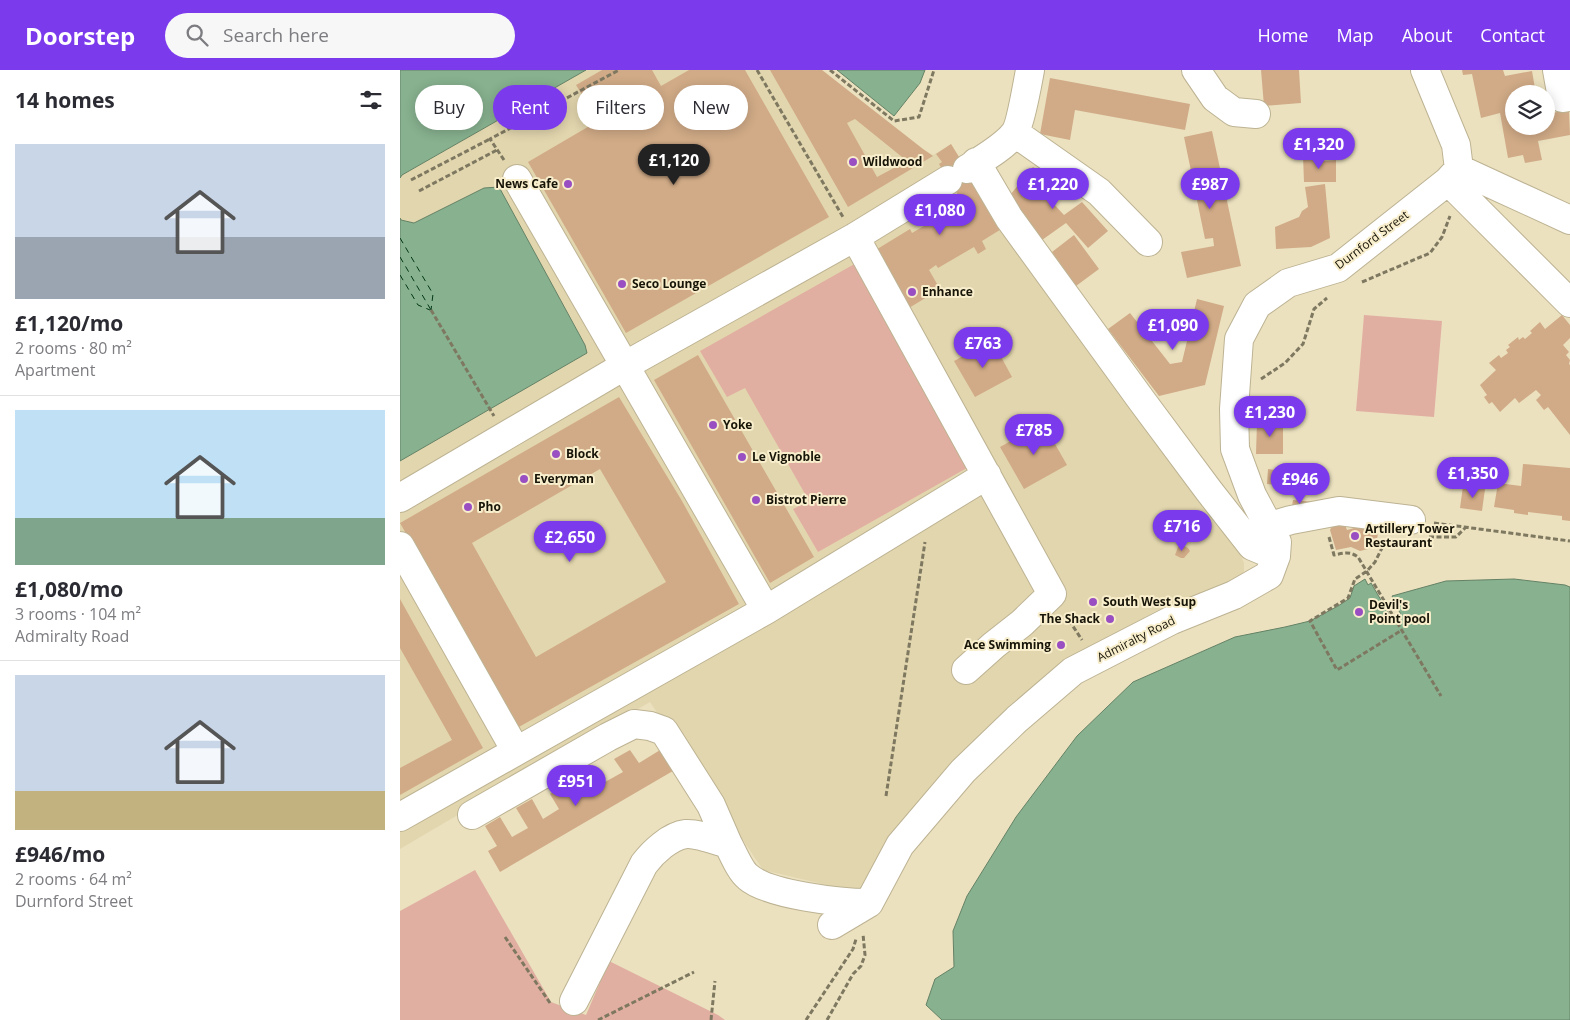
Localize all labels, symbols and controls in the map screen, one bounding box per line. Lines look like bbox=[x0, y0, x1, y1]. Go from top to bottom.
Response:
search box bbox=[165, 13, 515, 58]
text: Doorstep bbox=[25, 19, 135, 52]
icon: search bbox=[183, 21, 211, 49]
text: Search here bbox=[223, 22, 329, 48]
text: Home bbox=[1258, 23, 1308, 47]
text: Map bbox=[1336, 23, 1374, 47]
text: About bbox=[1402, 23, 1452, 47]
text: Contact bbox=[1480, 23, 1545, 47]
chip: Buy bbox=[415, 85, 483, 130]
chip: Rent bbox=[493, 85, 567, 130]
chip: Filters bbox=[577, 85, 664, 130]
chip: New bbox=[674, 85, 748, 130]
map controls bbox=[1505, 85, 1555, 135]
button: layers bbox=[1505, 85, 1555, 135]
text: 14 homes bbox=[15, 86, 115, 114]
icon: filters bbox=[357, 86, 385, 114]
pin: £1,320 bbox=[1278, 128, 1360, 170]
text: £1,320 bbox=[1294, 133, 1344, 155]
pin: £1,120 bbox=[633, 144, 715, 186]
text: £1,120 bbox=[649, 149, 699, 171]
place label: Wildwood bbox=[863, 153, 922, 170]
marker: Wildwood bbox=[847, 156, 859, 168]
pin: £1,220 bbox=[1012, 168, 1094, 210]
pin: £987 bbox=[1180, 168, 1240, 210]
text: £1,220 bbox=[1028, 173, 1078, 195]
text: £987 bbox=[1192, 173, 1228, 195]
place label: News Cafe bbox=[495, 175, 558, 192]
icon: home bbox=[155, 177, 245, 267]
marker: News Cafe bbox=[562, 178, 574, 190]
pin: £1,080 bbox=[899, 194, 981, 236]
text: £1,080 bbox=[915, 199, 965, 221]
street label: Durnford Street bbox=[1331, 206, 1412, 273]
place label: Seco Lounge bbox=[632, 275, 706, 292]
marker: Seco Lounge bbox=[616, 278, 628, 290]
place label: Enhance bbox=[922, 283, 973, 300]
marker: Enhance bbox=[906, 286, 918, 298]
pin: £1,090 bbox=[1132, 308, 1214, 351]
text: £1,120/mo bbox=[15, 309, 123, 337]
text: £1,090 bbox=[1148, 314, 1198, 336]
pin: £763 bbox=[953, 326, 1013, 369]
text: £763 bbox=[965, 332, 1001, 354]
text: 2 rooms · 80 m² bbox=[15, 337, 132, 359]
text: Apartment bbox=[15, 359, 95, 381]
pin: £1,230 bbox=[1229, 396, 1311, 438]
text: £1,230 bbox=[1245, 401, 1295, 423]
pin: £785 bbox=[1004, 414, 1064, 456]
place label: Yoke bbox=[723, 416, 752, 433]
marker: Yoke bbox=[707, 419, 719, 431]
text: £785 bbox=[1016, 419, 1052, 441]
icon: home bbox=[155, 442, 245, 532]
place label: Block bbox=[566, 445, 599, 462]
marker: Block bbox=[550, 448, 562, 460]
place label: Le Vignoble bbox=[752, 448, 821, 465]
marker: Le Vignoble bbox=[736, 451, 748, 463]
pin: £1,350 bbox=[1432, 456, 1514, 499]
pin: £946 bbox=[1270, 462, 1330, 505]
text: £1,350 bbox=[1448, 462, 1498, 484]
text: £946 bbox=[1282, 468, 1318, 490]
place label: Everyman bbox=[534, 470, 594, 487]
marker: Everyman bbox=[518, 473, 530, 485]
place label: Bistrot Pierre bbox=[766, 491, 846, 508]
marker: Bistrot Pierre bbox=[750, 494, 762, 506]
place label: Pho bbox=[478, 498, 501, 515]
marker: Pho bbox=[462, 501, 474, 513]
pin: £716 bbox=[1152, 510, 1212, 552]
text: £716 bbox=[1164, 515, 1200, 537]
pin: £2,650 bbox=[529, 520, 611, 563]
place label: Artillery Tower Restaurant bbox=[1365, 520, 1455, 551]
text: £2,650 bbox=[545, 526, 595, 548]
marker: Artillery Tower Restaurant bbox=[1349, 530, 1361, 542]
text: £1,080/mo bbox=[15, 575, 123, 603]
place label: South West Sup bbox=[1103, 593, 1197, 610]
marker: South West Sup bbox=[1087, 596, 1099, 608]
place label: Devil's Point pool bbox=[1369, 596, 1430, 627]
text: 3 rooms · 104 m² bbox=[15, 603, 141, 625]
marker: Devil's Point pool bbox=[1353, 606, 1365, 618]
place label: The Shack bbox=[1040, 610, 1101, 627]
street label: Admiralty Road bbox=[1094, 612, 1178, 666]
marker: The Shack bbox=[1104, 613, 1116, 625]
text: Admiralty Road bbox=[15, 625, 129, 647]
place label: Ace Swimming bbox=[964, 636, 1051, 653]
marker: Ace Swimming bbox=[1055, 639, 1067, 651]
icon: home bbox=[155, 707, 245, 797]
pin: £951 bbox=[546, 764, 606, 807]
text: £951 bbox=[558, 770, 594, 792]
text: £946/mo bbox=[15, 840, 105, 868]
text: 2 rooms · 64 m² bbox=[15, 868, 132, 890]
text: Durnford Street bbox=[15, 890, 133, 912]

